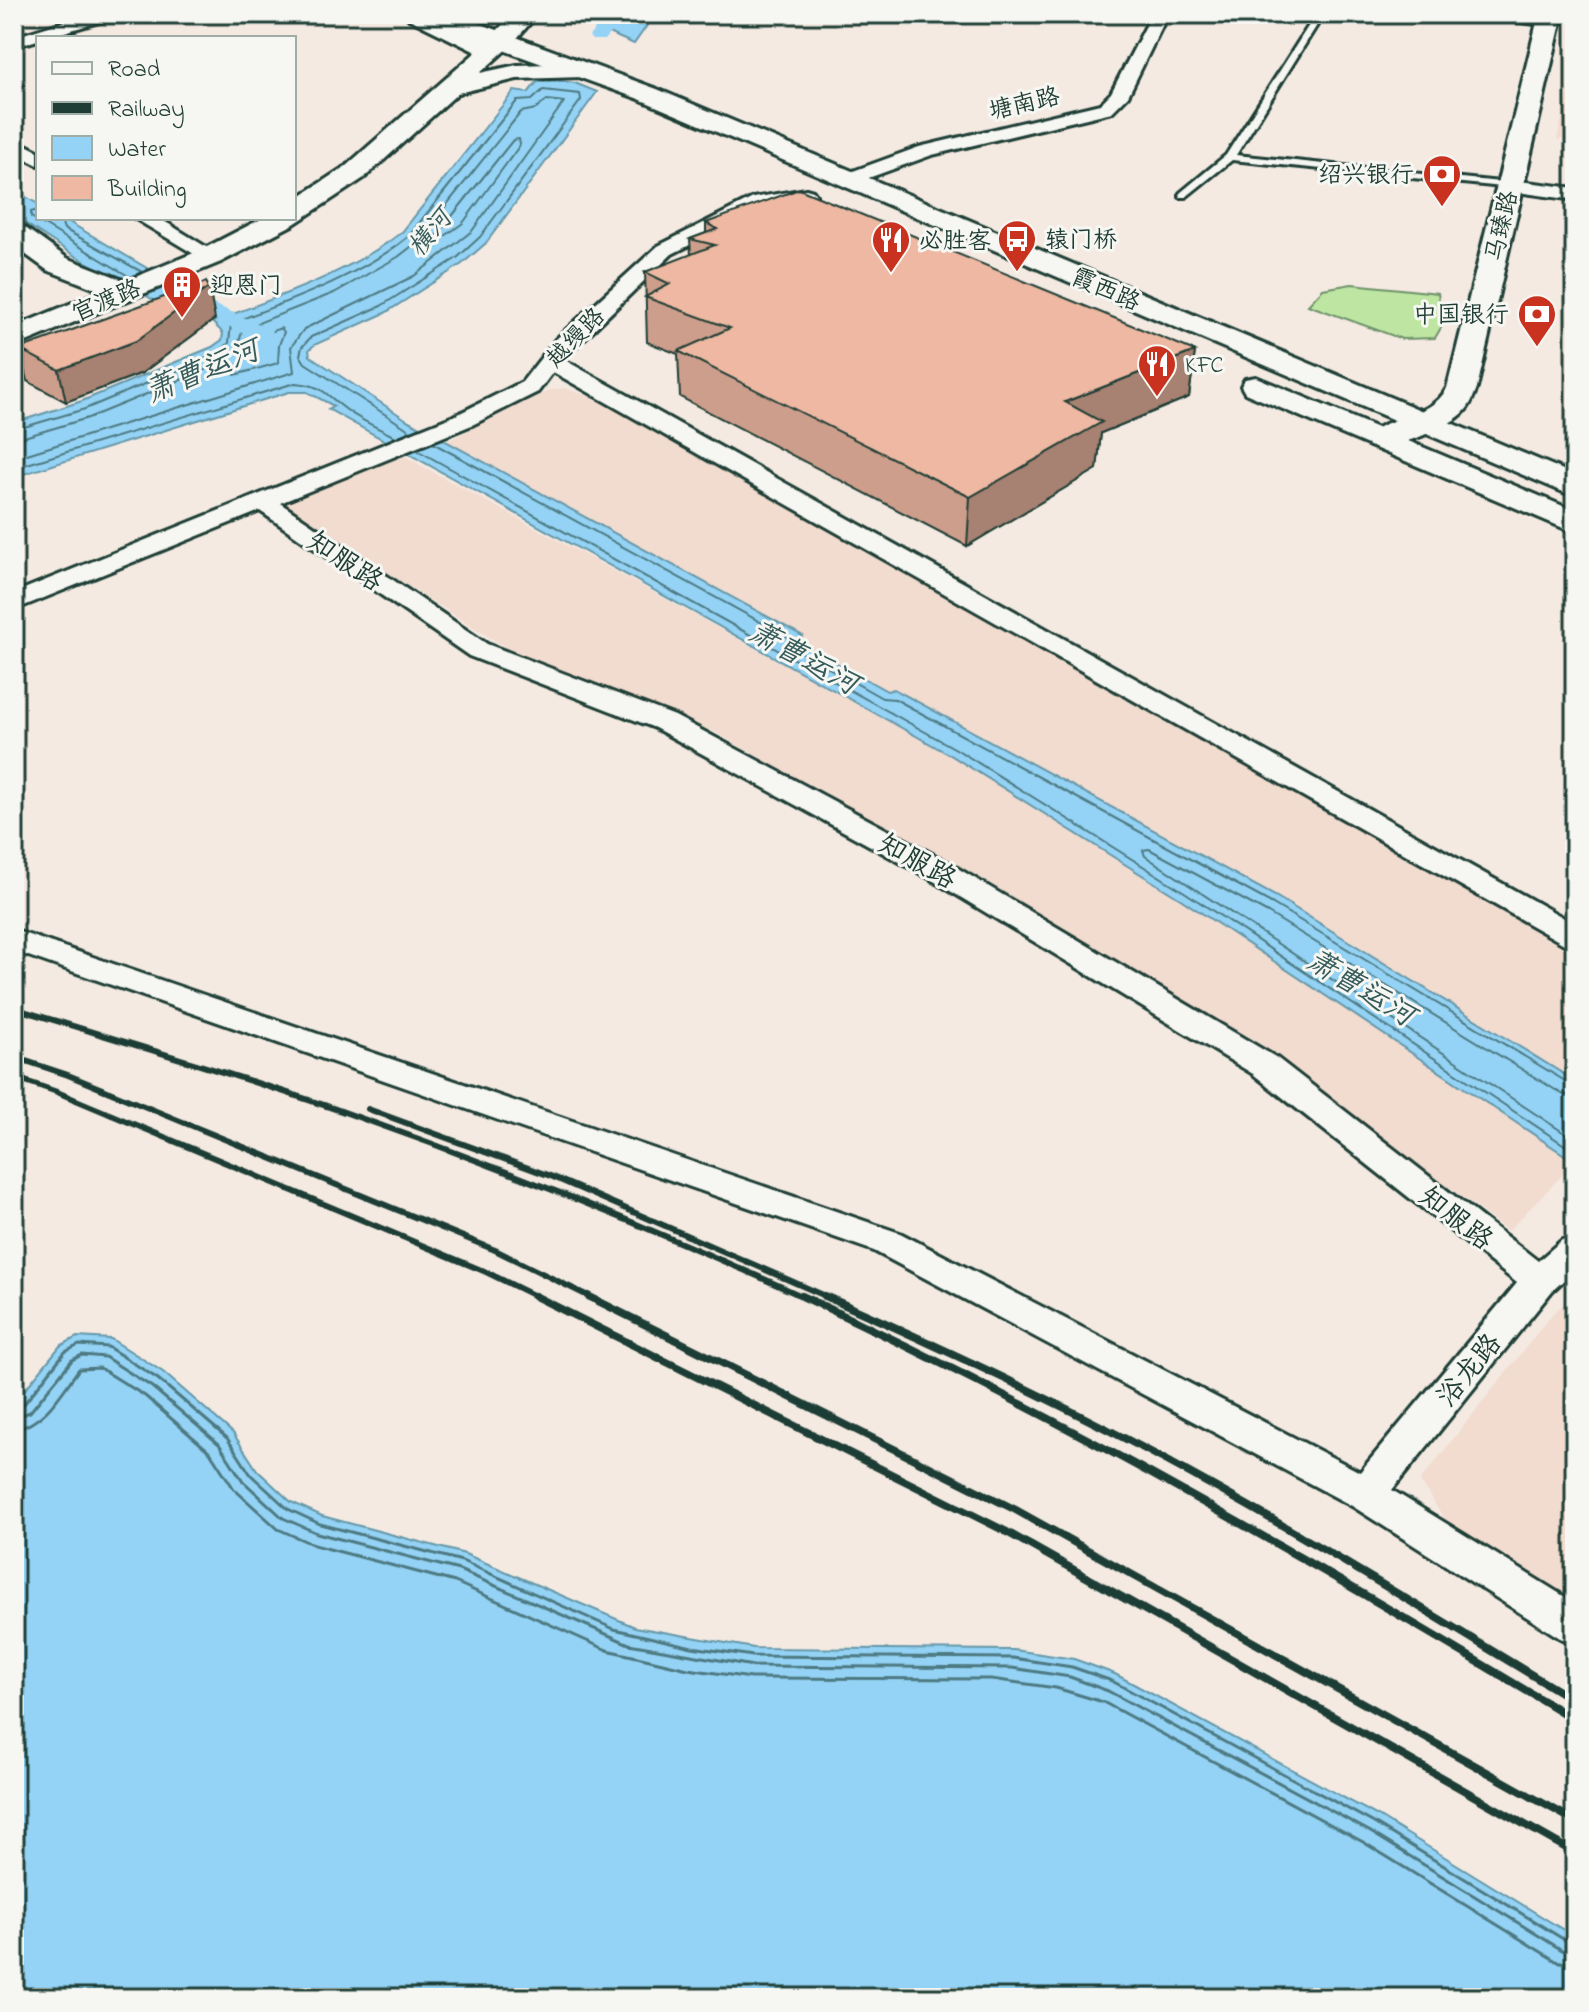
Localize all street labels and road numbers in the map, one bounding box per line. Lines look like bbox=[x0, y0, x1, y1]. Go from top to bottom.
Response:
street label: 塘南路 bbox=[986, 80, 1064, 131]
street label: 马臻路 bbox=[1478, 188, 1529, 266]
street label: 霞西路 bbox=[1065, 261, 1145, 321]
street label: 官渡路 bbox=[67, 272, 147, 332]
street label: 越缦路 bbox=[539, 301, 614, 377]
street label: 知服路 bbox=[298, 522, 390, 603]
street label: 知服路 bbox=[870, 825, 963, 901]
street label: 知服路 bbox=[1409, 1178, 1501, 1262]
street label: 浴龙路 bbox=[1428, 1326, 1513, 1417]

